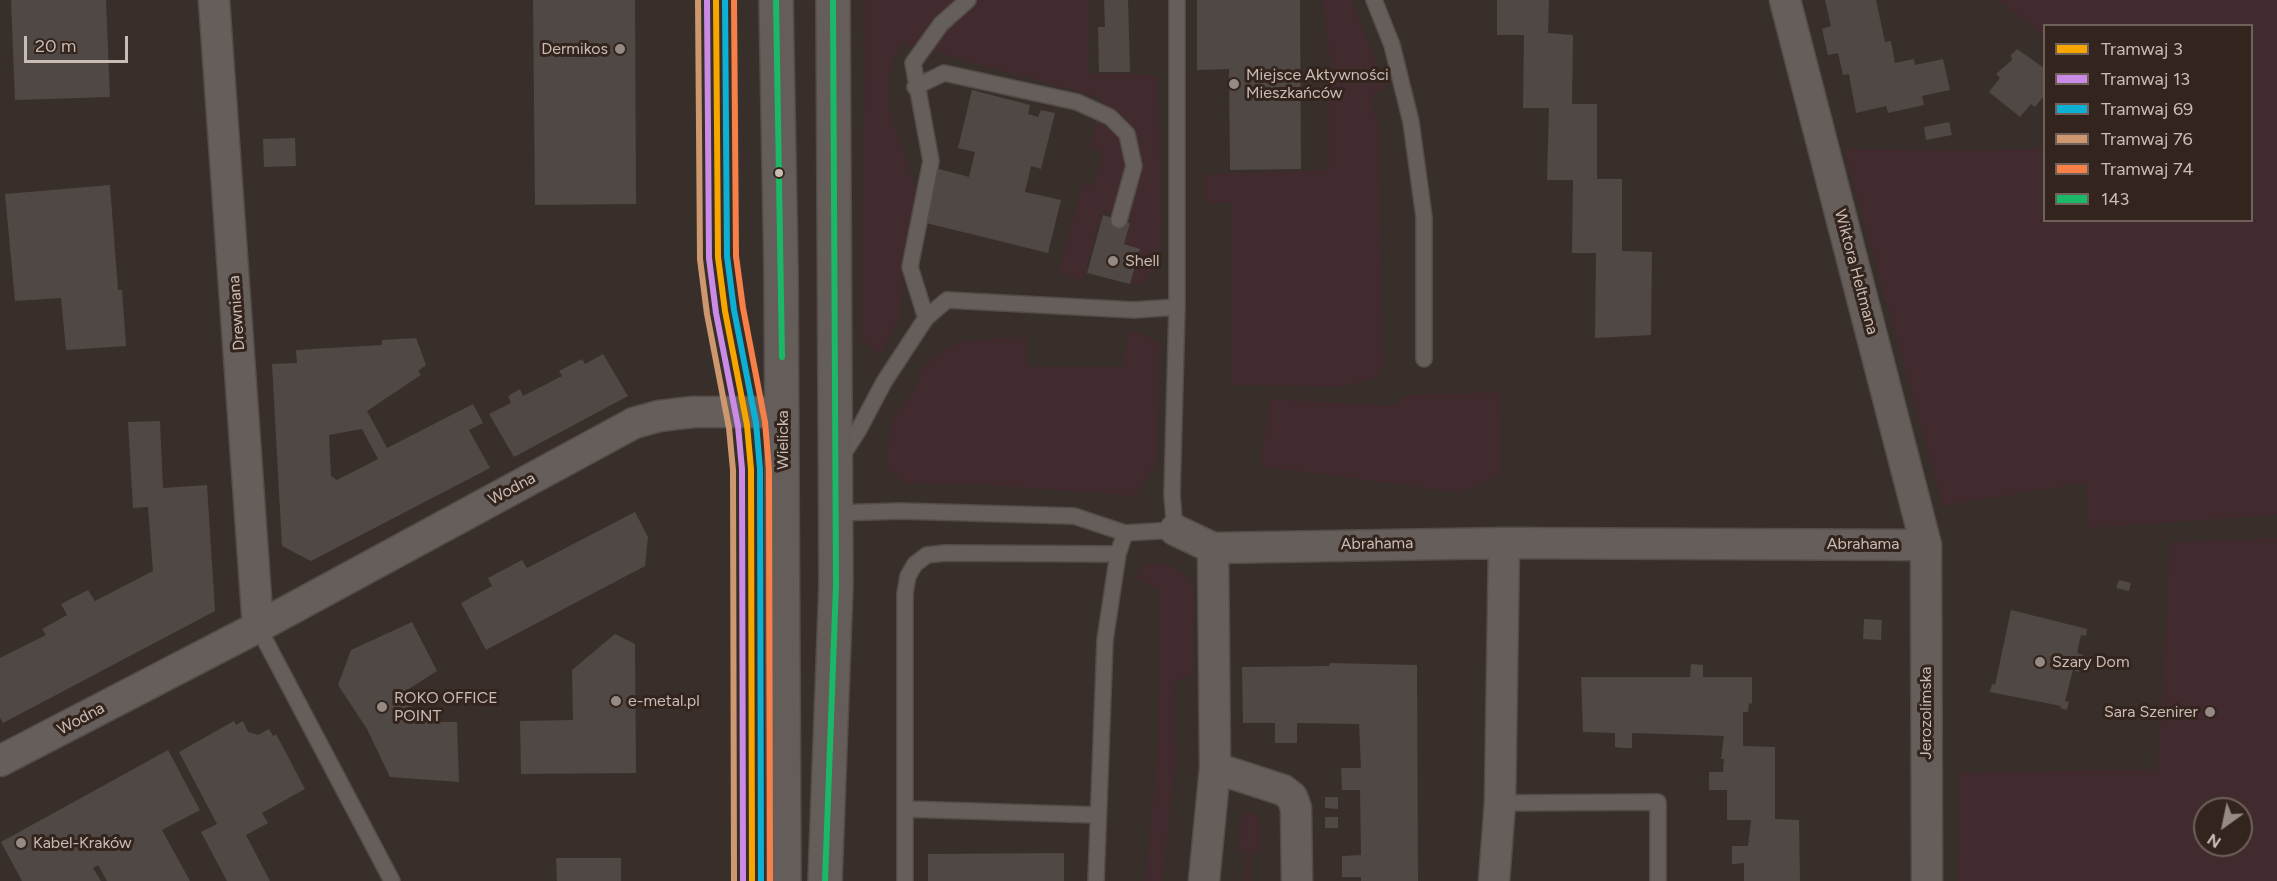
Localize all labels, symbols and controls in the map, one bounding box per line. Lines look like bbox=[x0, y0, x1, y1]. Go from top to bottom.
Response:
scale bar bbox=[27, 24, 130, 62]
legend bbox=[2043, 24, 2253, 222]
text: 20 m bbox=[35, 35, 76, 57]
text: Tramwaj 3 bbox=[2101, 38, 2183, 60]
place label: Dermikos bbox=[541, 39, 608, 59]
marker: Dermikos bbox=[613, 42, 627, 56]
place label: Miejsce Aktywności Mieszkańców bbox=[1246, 65, 1389, 103]
text: Tramwaj 13 bbox=[2101, 68, 2190, 90]
marker: Miejsce Aktywności Mieszkańców bbox=[1227, 77, 1241, 91]
text: Tramwaj 69 bbox=[2101, 98, 2193, 120]
text: Tramwaj 76 bbox=[2101, 128, 2193, 150]
text: Tramwaj 74 bbox=[2101, 158, 2194, 180]
unlabelled marker bbox=[773, 167, 785, 179]
text: 143 bbox=[2101, 188, 2129, 210]
street label: Wiktora Heltmana bbox=[1830, 207, 1882, 337]
place label: Shell bbox=[1125, 251, 1160, 271]
marker: Shell bbox=[1106, 254, 1120, 268]
street label: Drewniana bbox=[225, 275, 249, 351]
street label: Wielicka bbox=[773, 410, 793, 470]
street label: Wodna bbox=[485, 469, 539, 509]
street label: Abrahama bbox=[1341, 534, 1413, 554]
street label: Abrahama bbox=[1827, 534, 1899, 554]
place label: Szary Dom bbox=[2052, 652, 2130, 672]
marker: Szary Dom bbox=[2033, 655, 2047, 669]
street label: Jerozolimska bbox=[1916, 667, 1936, 759]
place label: ROKO OFFICE POINT bbox=[394, 688, 498, 726]
place label: e-metal.pl bbox=[628, 691, 700, 711]
marker: e-metal.pl bbox=[609, 694, 623, 708]
street label: Wodna bbox=[54, 699, 108, 739]
marker: ROKO OFFICE POINT bbox=[375, 700, 389, 714]
place label: Sara Szenirer bbox=[2104, 702, 2198, 722]
marker: Sara Szenirer bbox=[2203, 705, 2217, 719]
north arrow bbox=[2193, 797, 2253, 857]
text: N bbox=[2204, 830, 2224, 852]
place label: Kabel-Kraków bbox=[33, 833, 132, 853]
marker: Kabel-Kraków bbox=[14, 836, 28, 850]

